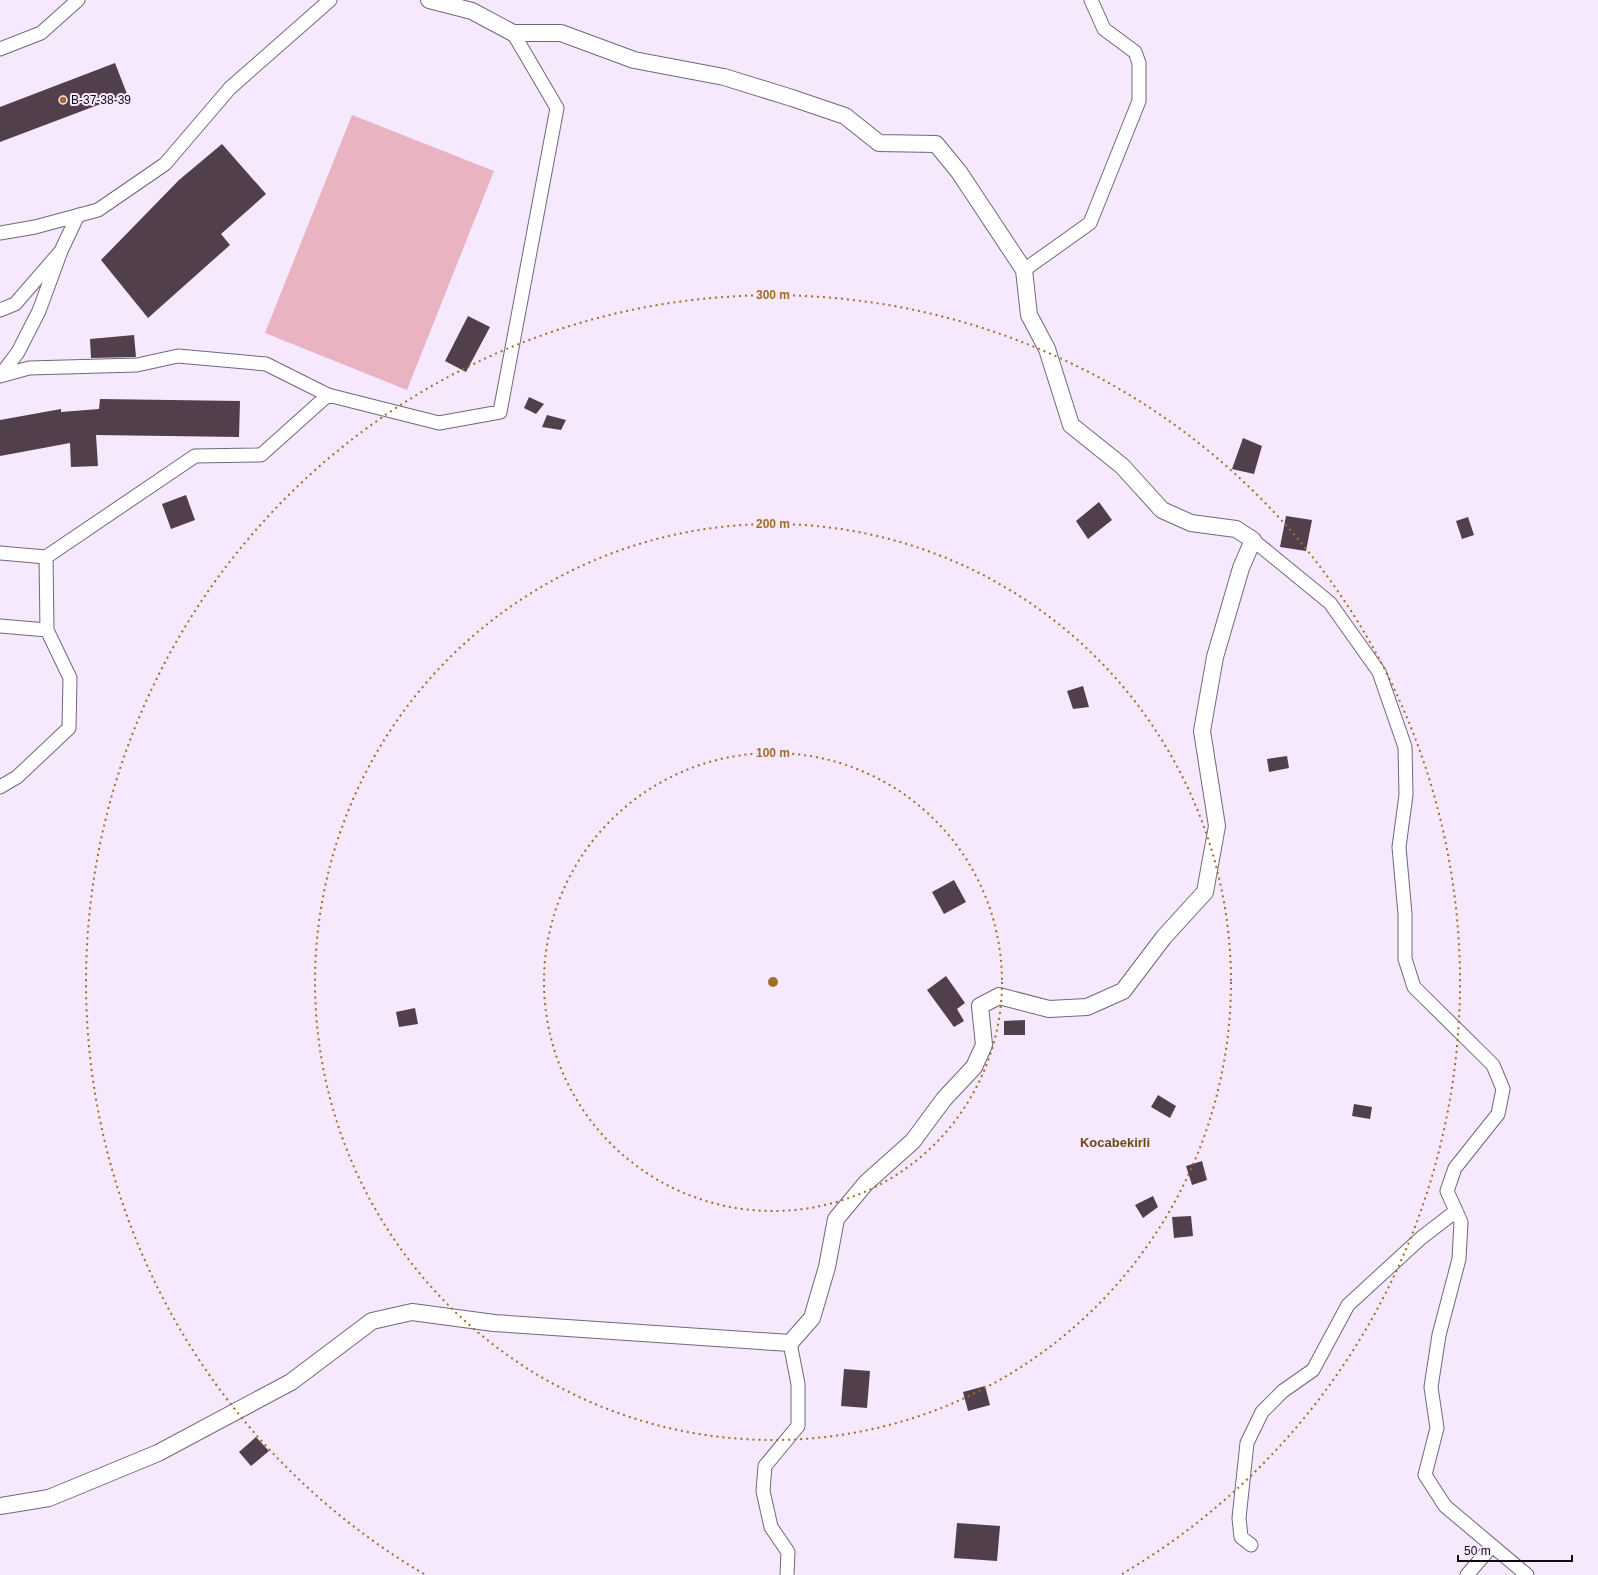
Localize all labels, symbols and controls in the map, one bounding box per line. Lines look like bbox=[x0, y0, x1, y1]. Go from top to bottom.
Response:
place label: B-37-38-39 bbox=[71, 93, 131, 107]
marker: B-37-38-39 bbox=[58, 95, 68, 105]
text: 300 m bbox=[756, 288, 790, 302]
text: 200 m bbox=[756, 517, 790, 531]
text: 100 m bbox=[756, 746, 790, 760]
centre of rings bbox=[766, 975, 780, 989]
district label: Kocabekirli bbox=[1080, 1135, 1150, 1150]
scale bar bbox=[1458, 1537, 1572, 1563]
text: 50 m bbox=[1464, 1544, 1491, 1558]

